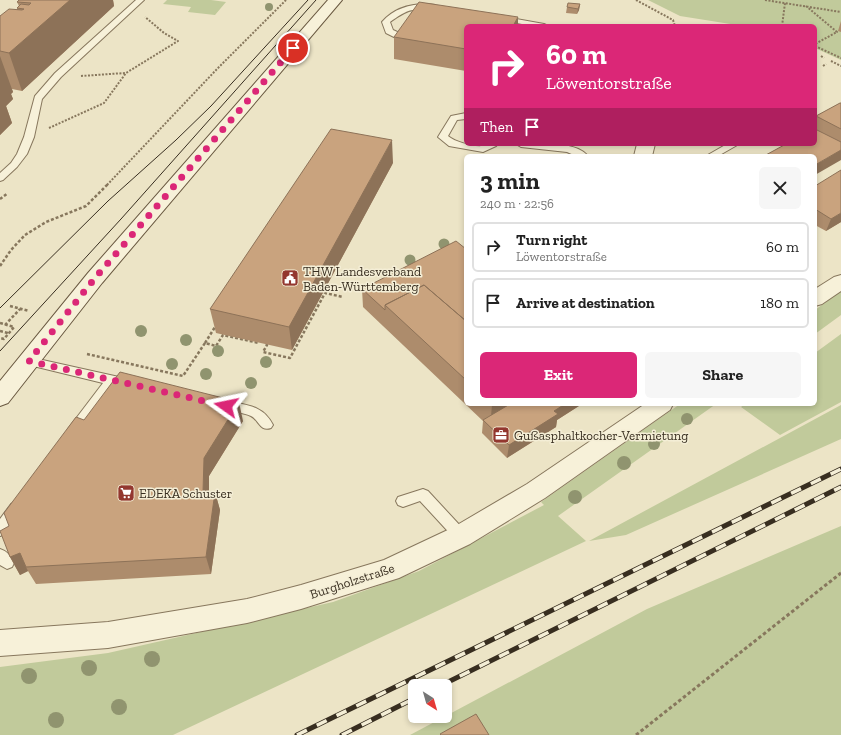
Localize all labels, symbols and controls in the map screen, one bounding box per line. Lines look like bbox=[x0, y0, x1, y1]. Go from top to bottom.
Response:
pin bbox=[276, 31, 310, 65]
icon: arrive bbox=[282, 37, 304, 59]
text: 60 m bbox=[546, 38, 607, 71]
icon: right bbox=[480, 40, 532, 92]
text: Löwentorstraße bbox=[546, 72, 672, 94]
icon: arrive bbox=[521, 116, 543, 138]
text: Then bbox=[480, 118, 513, 136]
text: 3 min bbox=[480, 166, 540, 195]
button: close bbox=[759, 167, 801, 209]
text: 240 m · 22:56 bbox=[480, 196, 554, 211]
text: Turn right bbox=[516, 231, 587, 249]
icon: right bbox=[482, 236, 504, 258]
text: 60 m bbox=[766, 238, 799, 256]
text: Löwentorstraße bbox=[516, 249, 607, 264]
place label: THW Landesverband Baden-Württemberg bbox=[303, 264, 421, 294]
public building icon: THW Landesverband Baden-Württemberg bbox=[280, 268, 300, 288]
icon: arrive bbox=[482, 292, 504, 314]
text: Arrive at destination bbox=[516, 294, 655, 312]
text: 180 m bbox=[760, 294, 799, 312]
button: Exit bbox=[480, 352, 637, 398]
button: Share bbox=[645, 352, 801, 398]
position arrow bbox=[205, 385, 247, 427]
office icon: Gußasphaltkocher-Vermietung bbox=[491, 425, 511, 445]
place label: Gußasphaltkocher-Vermietung bbox=[514, 428, 688, 443]
supermarket icon: EDEKA Schuster bbox=[116, 483, 136, 503]
place label: EDEKA Schuster bbox=[139, 486, 232, 501]
street label: Burgholzstraße bbox=[308, 560, 396, 602]
north arrow bbox=[408, 679, 452, 723]
map controls bbox=[408, 679, 452, 723]

